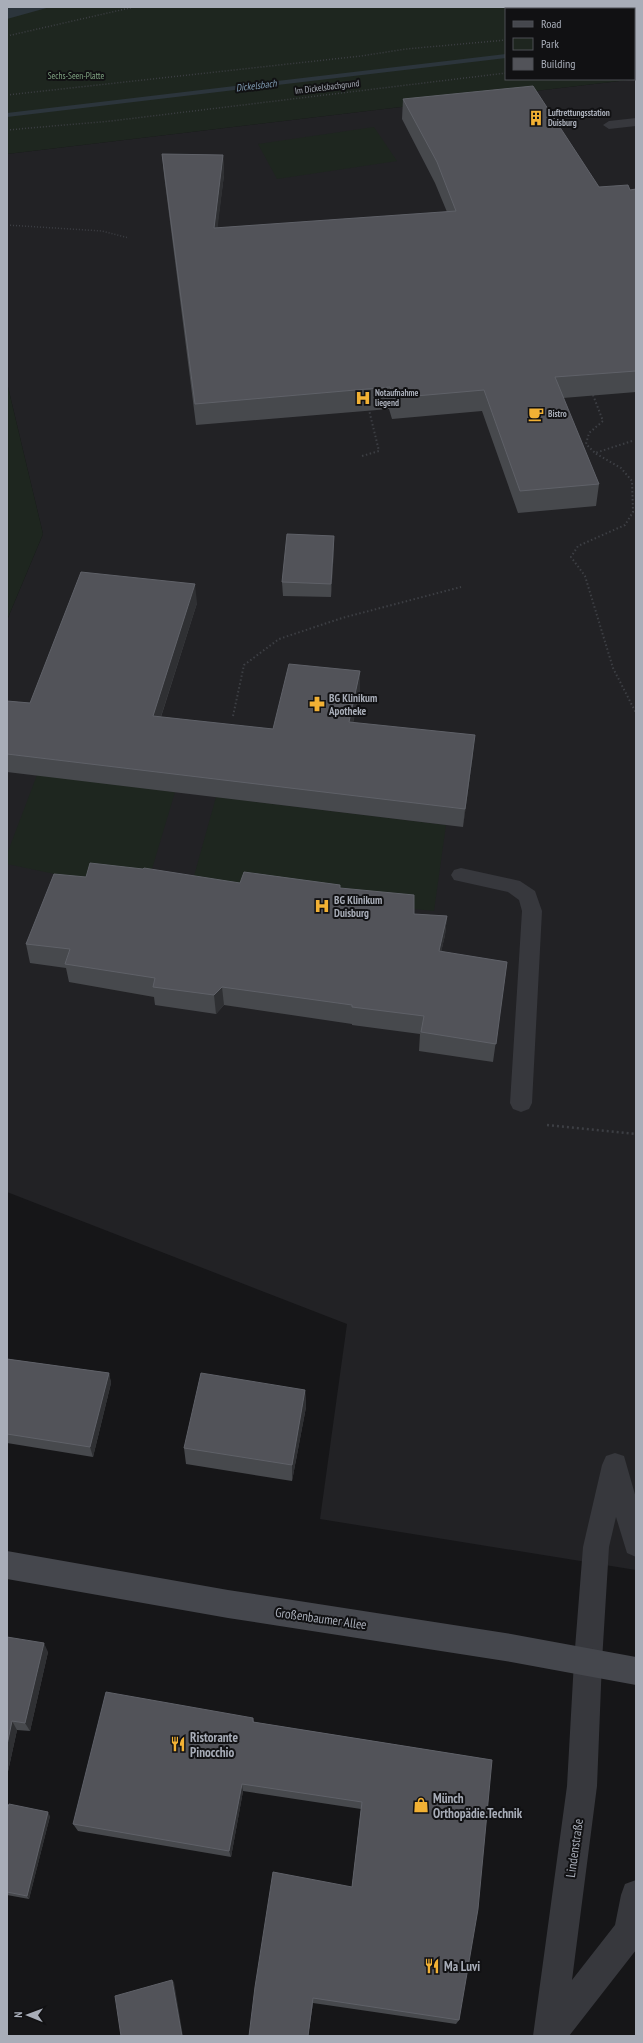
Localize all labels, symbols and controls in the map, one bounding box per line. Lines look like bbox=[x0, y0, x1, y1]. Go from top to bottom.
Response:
legend bbox=[505, 8, 635, 80]
text: Road bbox=[541, 16, 561, 31]
text: Park bbox=[541, 36, 559, 51]
text: Building bbox=[541, 56, 576, 71]
park label: Sechs-Seen-Platte bbox=[48, 70, 105, 81]
water label: Dickelsbach bbox=[235, 76, 278, 94]
street label: Im Dickelsbachgrund bbox=[294, 77, 360, 96]
place label: Luftrettungsstation Duisburg bbox=[548, 107, 610, 128]
building icon: Luftrettungsstation Duisburg bbox=[527, 109, 545, 127]
place label: Notaufnahme liegend bbox=[375, 387, 418, 408]
hospital icon: Notaufnahme liegend bbox=[354, 389, 372, 407]
cafe icon: Bistro bbox=[527, 405, 545, 423]
place label: Bistro bbox=[548, 408, 567, 419]
place label: BG Klinikum Apotheke bbox=[328, 691, 377, 718]
pharmacy icon: BG Klinikum Apotheke bbox=[308, 695, 326, 713]
place label: BG Klinikum Duisburg bbox=[334, 893, 382, 920]
hospital icon: BG Klinikum Duisburg bbox=[313, 897, 331, 915]
street label: Großenbaumer Allee bbox=[274, 1604, 368, 1633]
place label: Ristorante Pinocchio bbox=[190, 1729, 238, 1761]
restaurant icon: Ristorante Pinocchio bbox=[169, 1735, 187, 1753]
place label: Münch Orthopädie.Technik bbox=[433, 1790, 523, 1822]
shop icon: Münch Orthopädie.Technik bbox=[412, 1796, 430, 1814]
street label: Lindenstraße bbox=[562, 1818, 587, 1879]
restaurant icon: Ma Luvi bbox=[423, 1957, 441, 1975]
place label: Ma Luvi bbox=[444, 1958, 480, 1975]
north arrow bbox=[8, 1995, 48, 2035]
text: N bbox=[11, 2012, 25, 2018]

